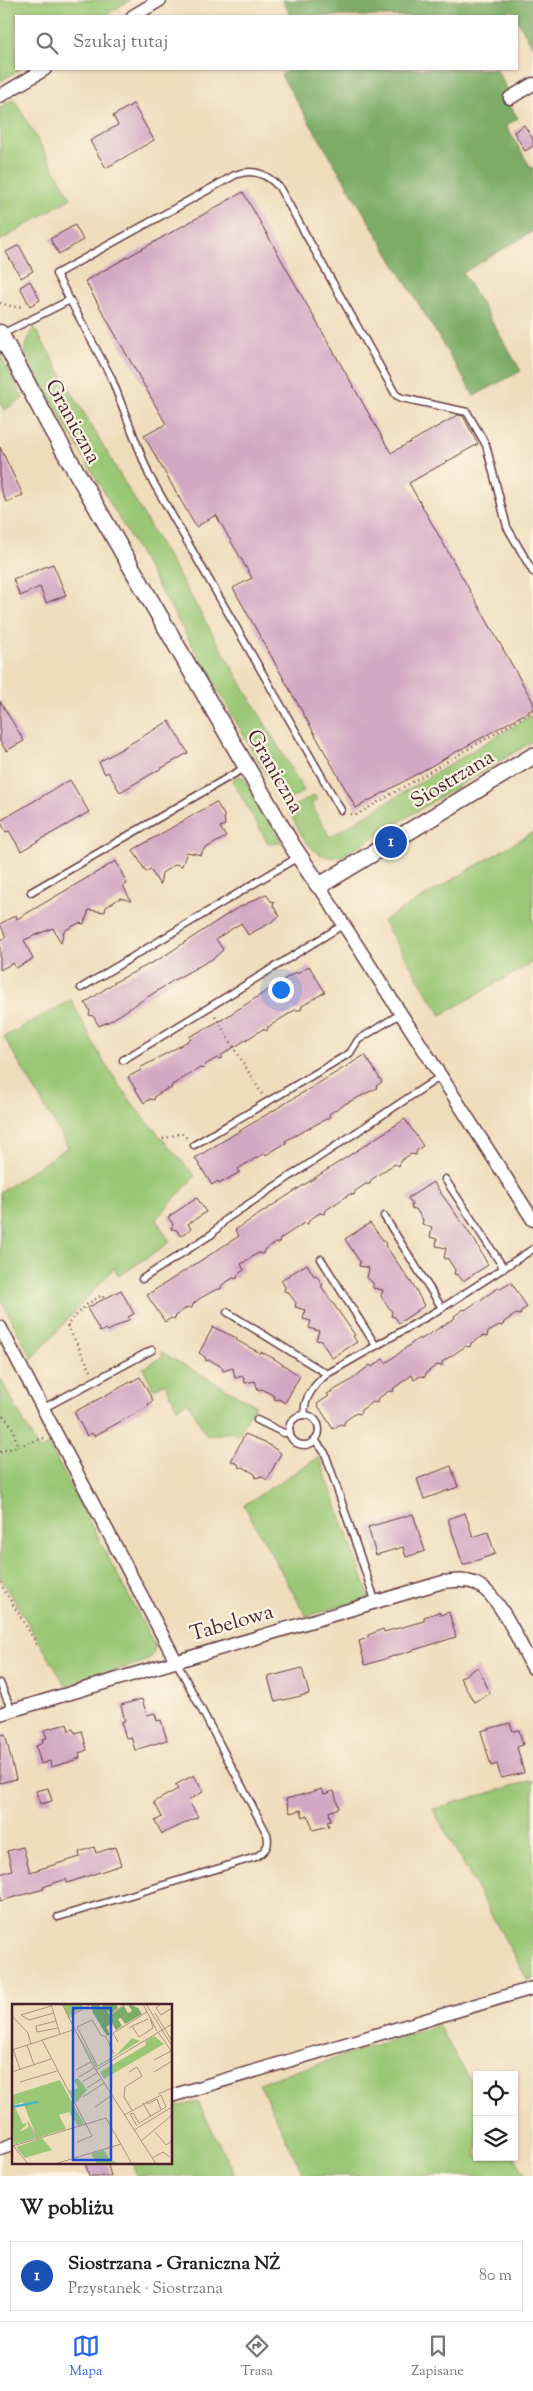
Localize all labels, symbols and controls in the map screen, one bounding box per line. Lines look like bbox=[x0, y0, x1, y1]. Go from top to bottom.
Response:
search box bbox=[15, 15, 518, 70]
icon: search bbox=[33, 29, 61, 57]
text: Szukaj tutaj bbox=[73, 29, 168, 56]
street label: Graniczna bbox=[36, 374, 108, 470]
street label: Graniczna bbox=[238, 724, 310, 820]
street label: Siostrzana bbox=[405, 743, 501, 817]
pin: 1 bbox=[375, 823, 407, 861]
your location bbox=[268, 977, 294, 1003]
street label: Tabelowa bbox=[187, 1598, 278, 1650]
inset map bbox=[12, 2004, 172, 2164]
map controls bbox=[473, 2071, 518, 2161]
button: locate bbox=[473, 2071, 518, 2116]
button: layers bbox=[473, 2116, 518, 2161]
text: W pobliżu bbox=[20, 2194, 114, 2224]
text: Siostrzana - Graniczna NŻ bbox=[68, 2251, 280, 2278]
text: 1 bbox=[34, 2265, 40, 2288]
text: 80 m bbox=[479, 2265, 512, 2288]
text: Przystanek · Siostrzana bbox=[68, 2278, 223, 2301]
tab: Mapa bbox=[69, 2332, 103, 2382]
tab: Trasa bbox=[241, 2332, 273, 2382]
tab: Zapisane bbox=[411, 2332, 464, 2382]

